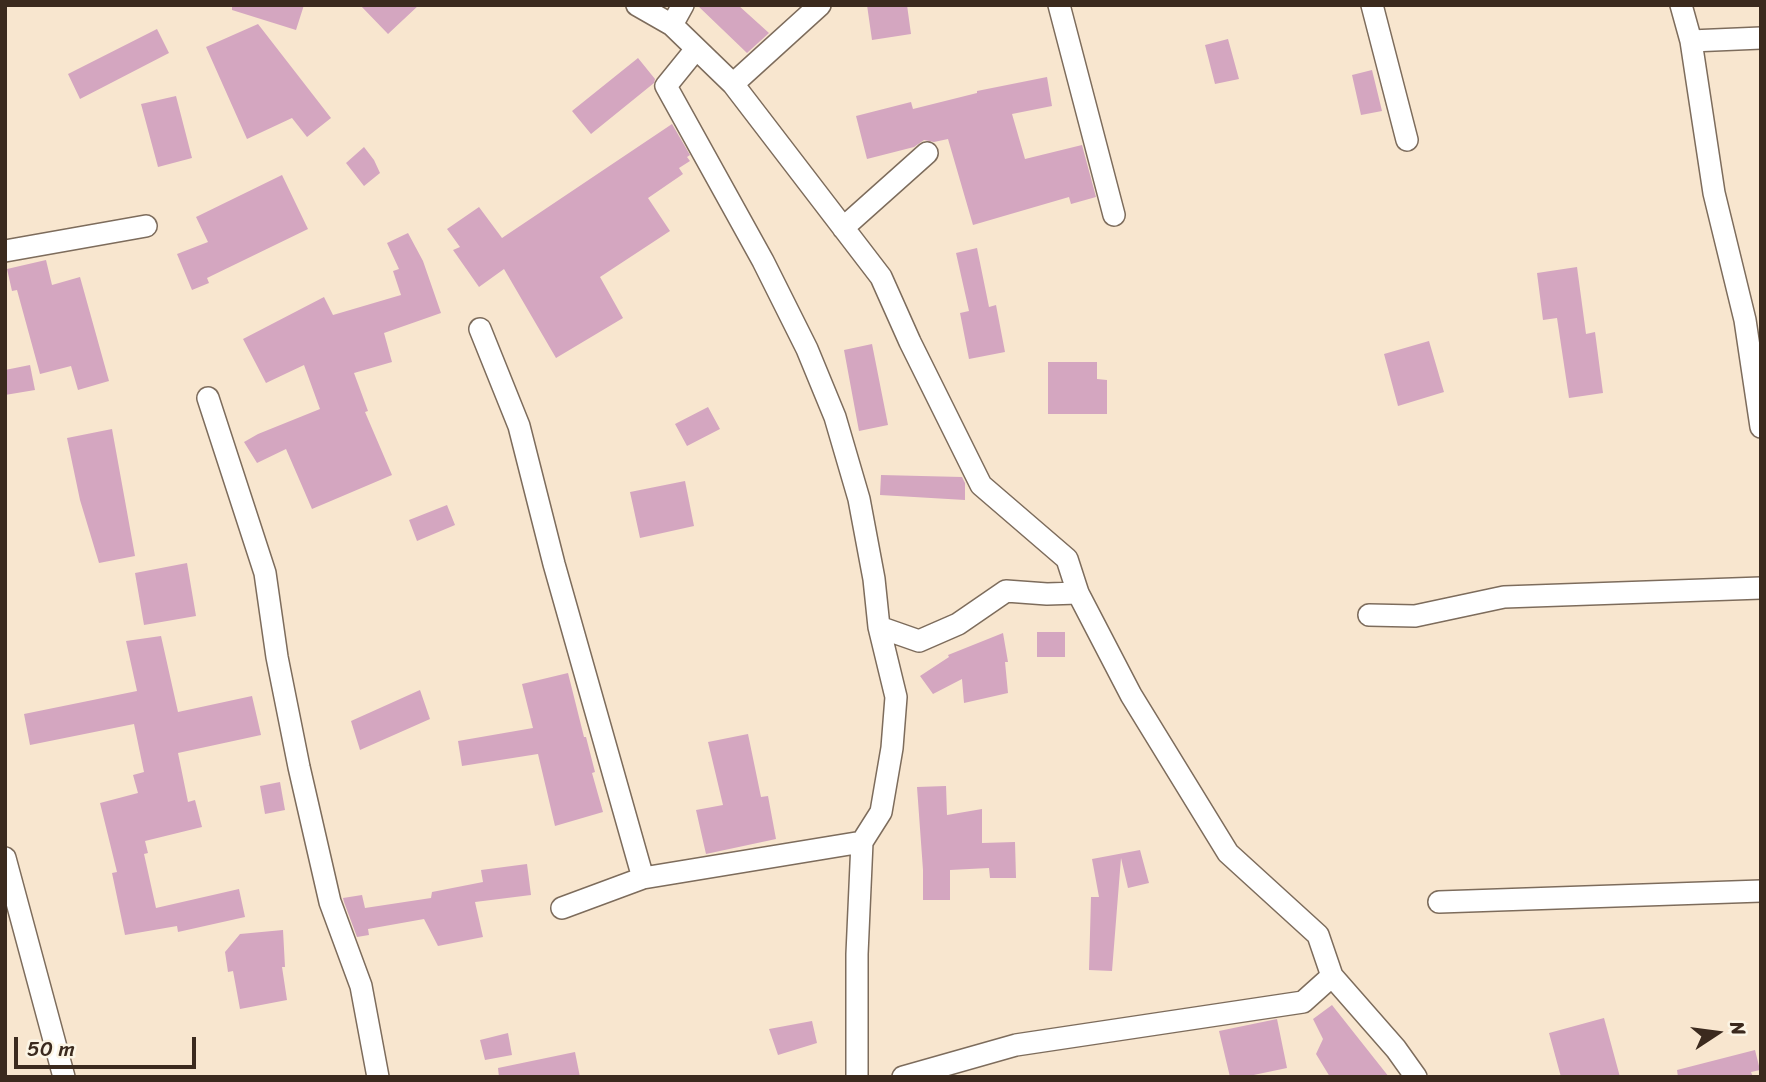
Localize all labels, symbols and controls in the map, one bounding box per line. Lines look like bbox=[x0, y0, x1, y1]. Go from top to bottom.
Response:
north arrow bbox=[1682, 998, 1752, 1068]
text: N bbox=[1720, 1018, 1756, 1038]
scale bar bbox=[18, 1023, 200, 1066]
text: 50 m bbox=[27, 1030, 75, 1068]

